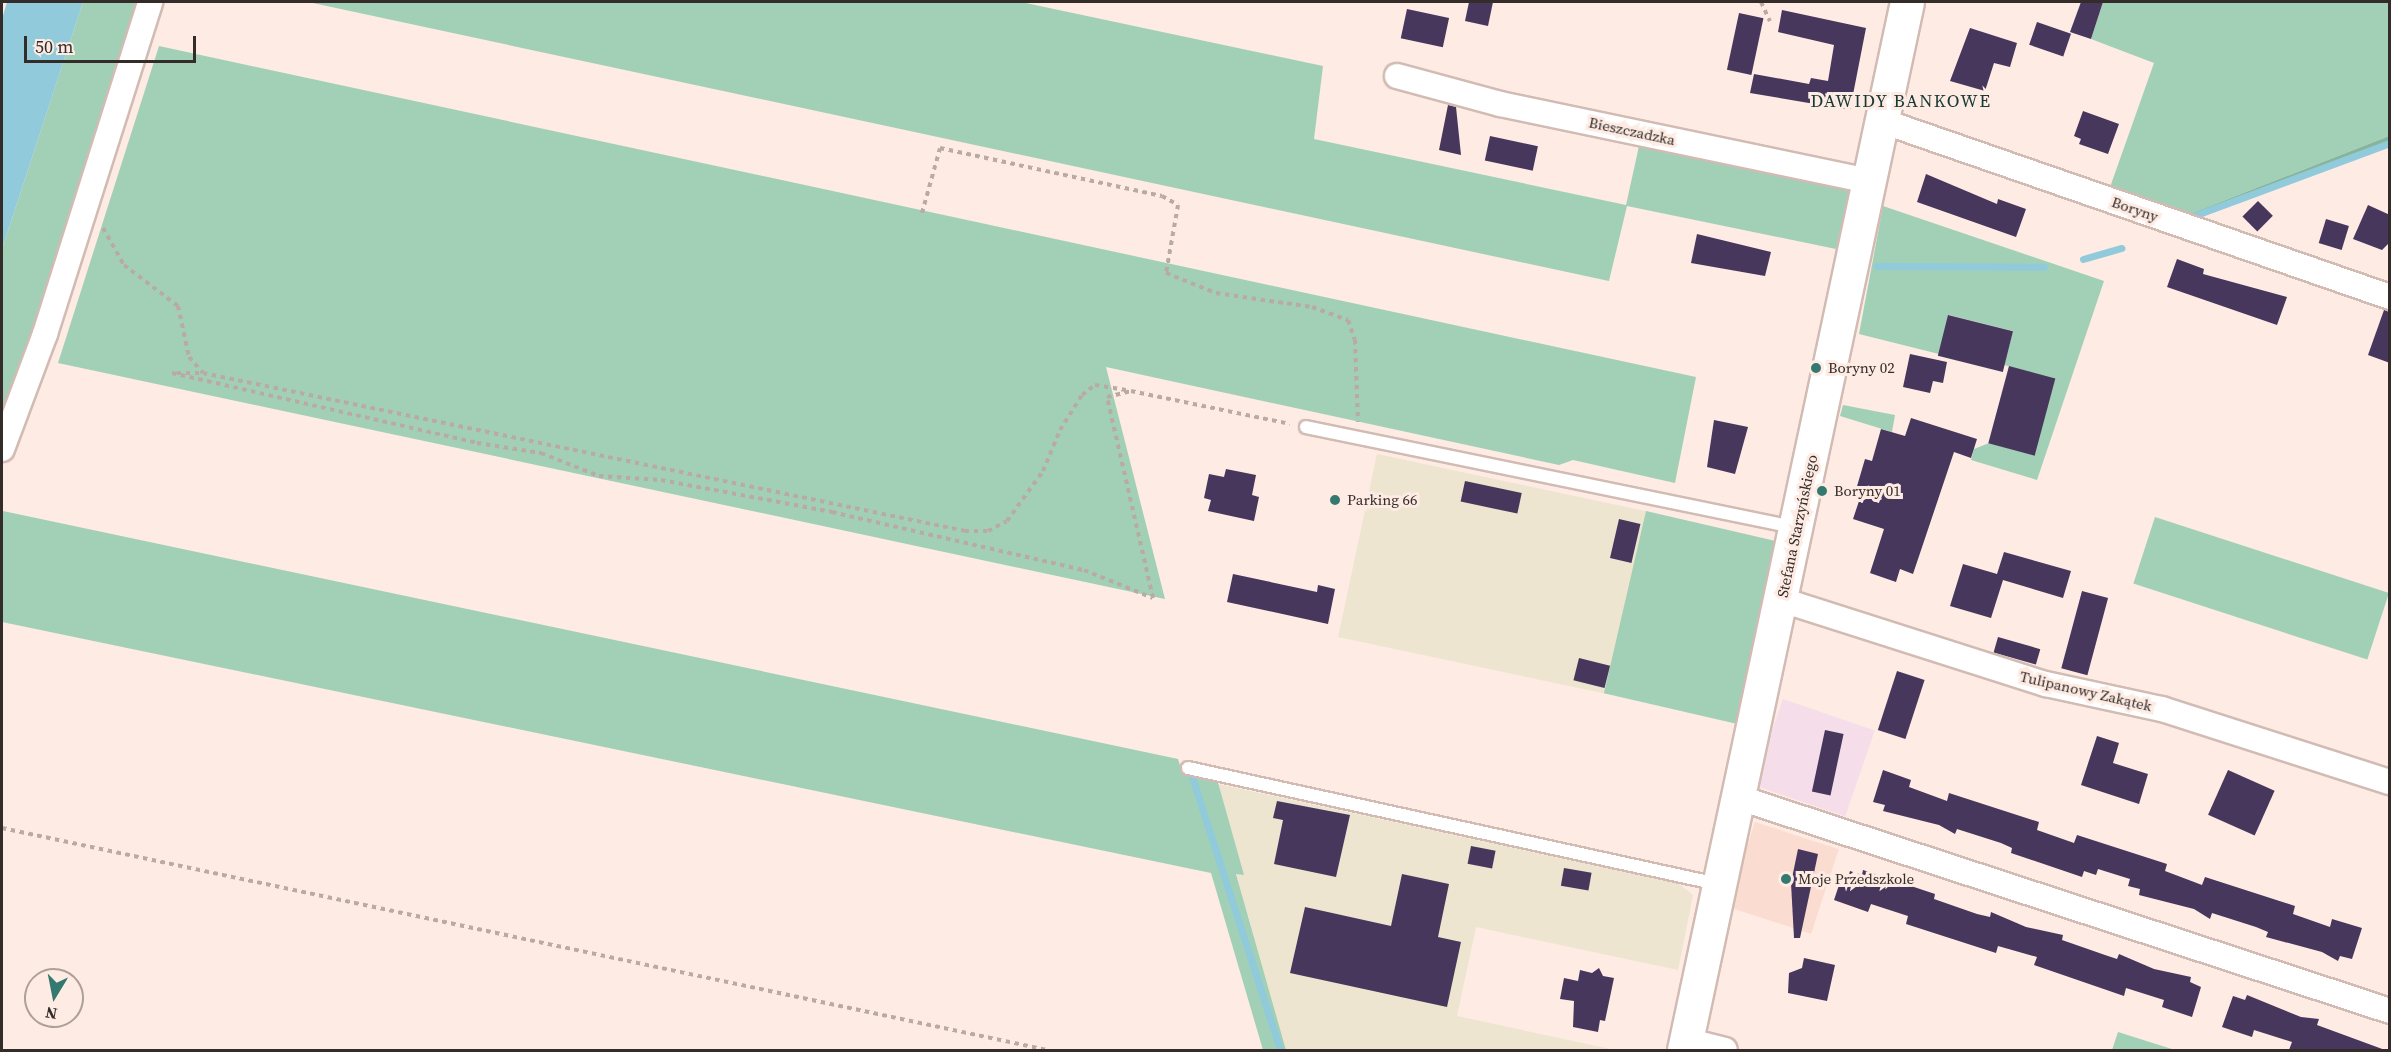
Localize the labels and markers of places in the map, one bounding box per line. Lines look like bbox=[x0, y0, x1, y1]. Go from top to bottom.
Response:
place label: Boryny 02 bbox=[1828, 359, 1895, 377]
marker: Boryny 02 bbox=[1809, 361, 1823, 375]
place label: Boryny 01 bbox=[1834, 482, 1901, 500]
marker: Boryny 01 bbox=[1815, 484, 1829, 498]
place label: Parking 66 bbox=[1347, 491, 1418, 509]
marker: Parking 66 bbox=[1328, 493, 1342, 507]
place label: Moje Przedszkole bbox=[1798, 870, 1914, 888]
marker: Moje Przedszkole bbox=[1779, 872, 1793, 886]

